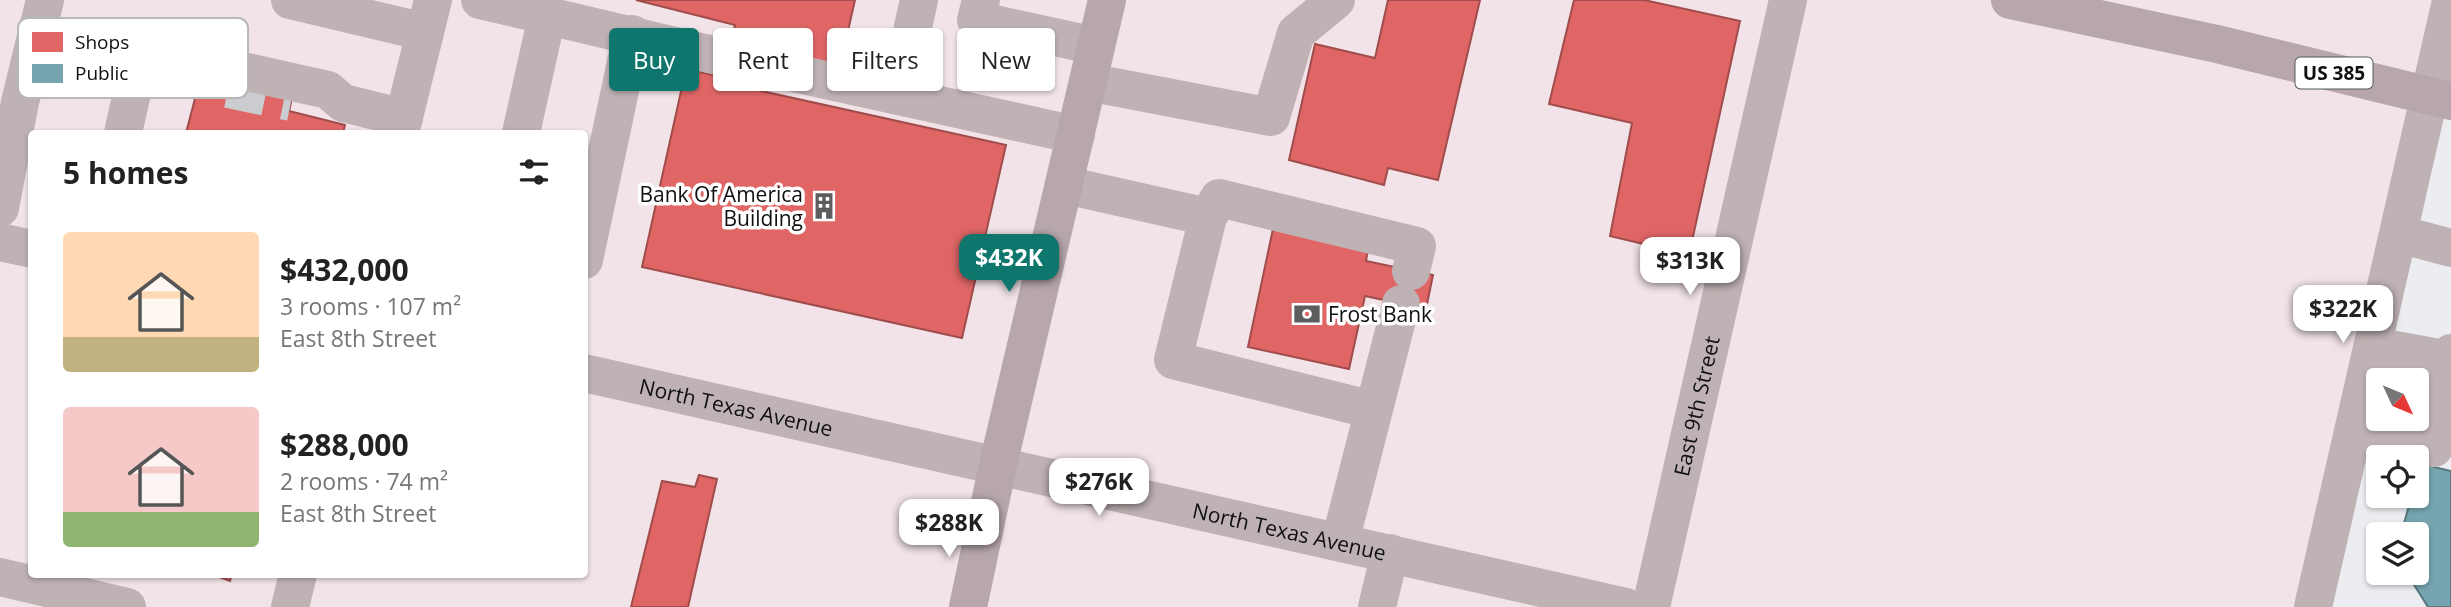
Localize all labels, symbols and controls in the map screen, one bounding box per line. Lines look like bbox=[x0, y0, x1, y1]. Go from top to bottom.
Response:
legend bbox=[18, 18, 248, 98]
chip: Buy bbox=[609, 28, 699, 91]
chip: Rent bbox=[713, 28, 813, 91]
chip: Filters bbox=[827, 28, 943, 91]
chip: New bbox=[957, 28, 1055, 91]
text: Shops bbox=[75, 29, 129, 55]
road number: US 385 bbox=[2296, 58, 2372, 88]
text: Public bbox=[75, 60, 128, 86]
text: 5 homes bbox=[63, 152, 188, 193]
icon: filters bbox=[515, 153, 553, 191]
place label: Bank Of America Building bbox=[639, 180, 803, 232]
building icon: Bank Of America Building bbox=[809, 191, 839, 221]
pin: $432K bbox=[960, 234, 1058, 294]
pin: $313K bbox=[1641, 238, 1739, 297]
text: $432K bbox=[975, 241, 1043, 273]
text: $313K bbox=[1656, 244, 1724, 276]
text: $432,000 bbox=[280, 249, 409, 290]
icon: home bbox=[119, 260, 203, 344]
pin: $322K bbox=[2294, 286, 2392, 345]
text: 3 rooms · 107 m² bbox=[280, 290, 461, 322]
text: $322K bbox=[2309, 292, 2377, 324]
bank icon: Frost Bank bbox=[1292, 299, 1322, 329]
place label: Frost Bank bbox=[1328, 300, 1432, 328]
text: East 8th Street bbox=[280, 322, 436, 354]
street label: East 9th Street bbox=[1667, 333, 1726, 479]
north arrow bbox=[2366, 368, 2429, 430]
map controls bbox=[2366, 368, 2429, 585]
street label: North Texas Avenue bbox=[637, 372, 836, 442]
text: $288,000 bbox=[280, 424, 409, 465]
icon: home bbox=[119, 435, 203, 519]
button: locate bbox=[2366, 445, 2429, 508]
pin: $276K bbox=[1050, 458, 1148, 518]
text: 2 rooms · 74 m² bbox=[280, 465, 448, 497]
text: $276K bbox=[1065, 465, 1133, 497]
street label: North Texas Avenue bbox=[1190, 496, 1389, 567]
text: East 8th Street bbox=[280, 497, 436, 529]
pin: $288K bbox=[900, 500, 998, 559]
text: $288K bbox=[915, 506, 983, 538]
button: layers bbox=[2366, 522, 2429, 585]

